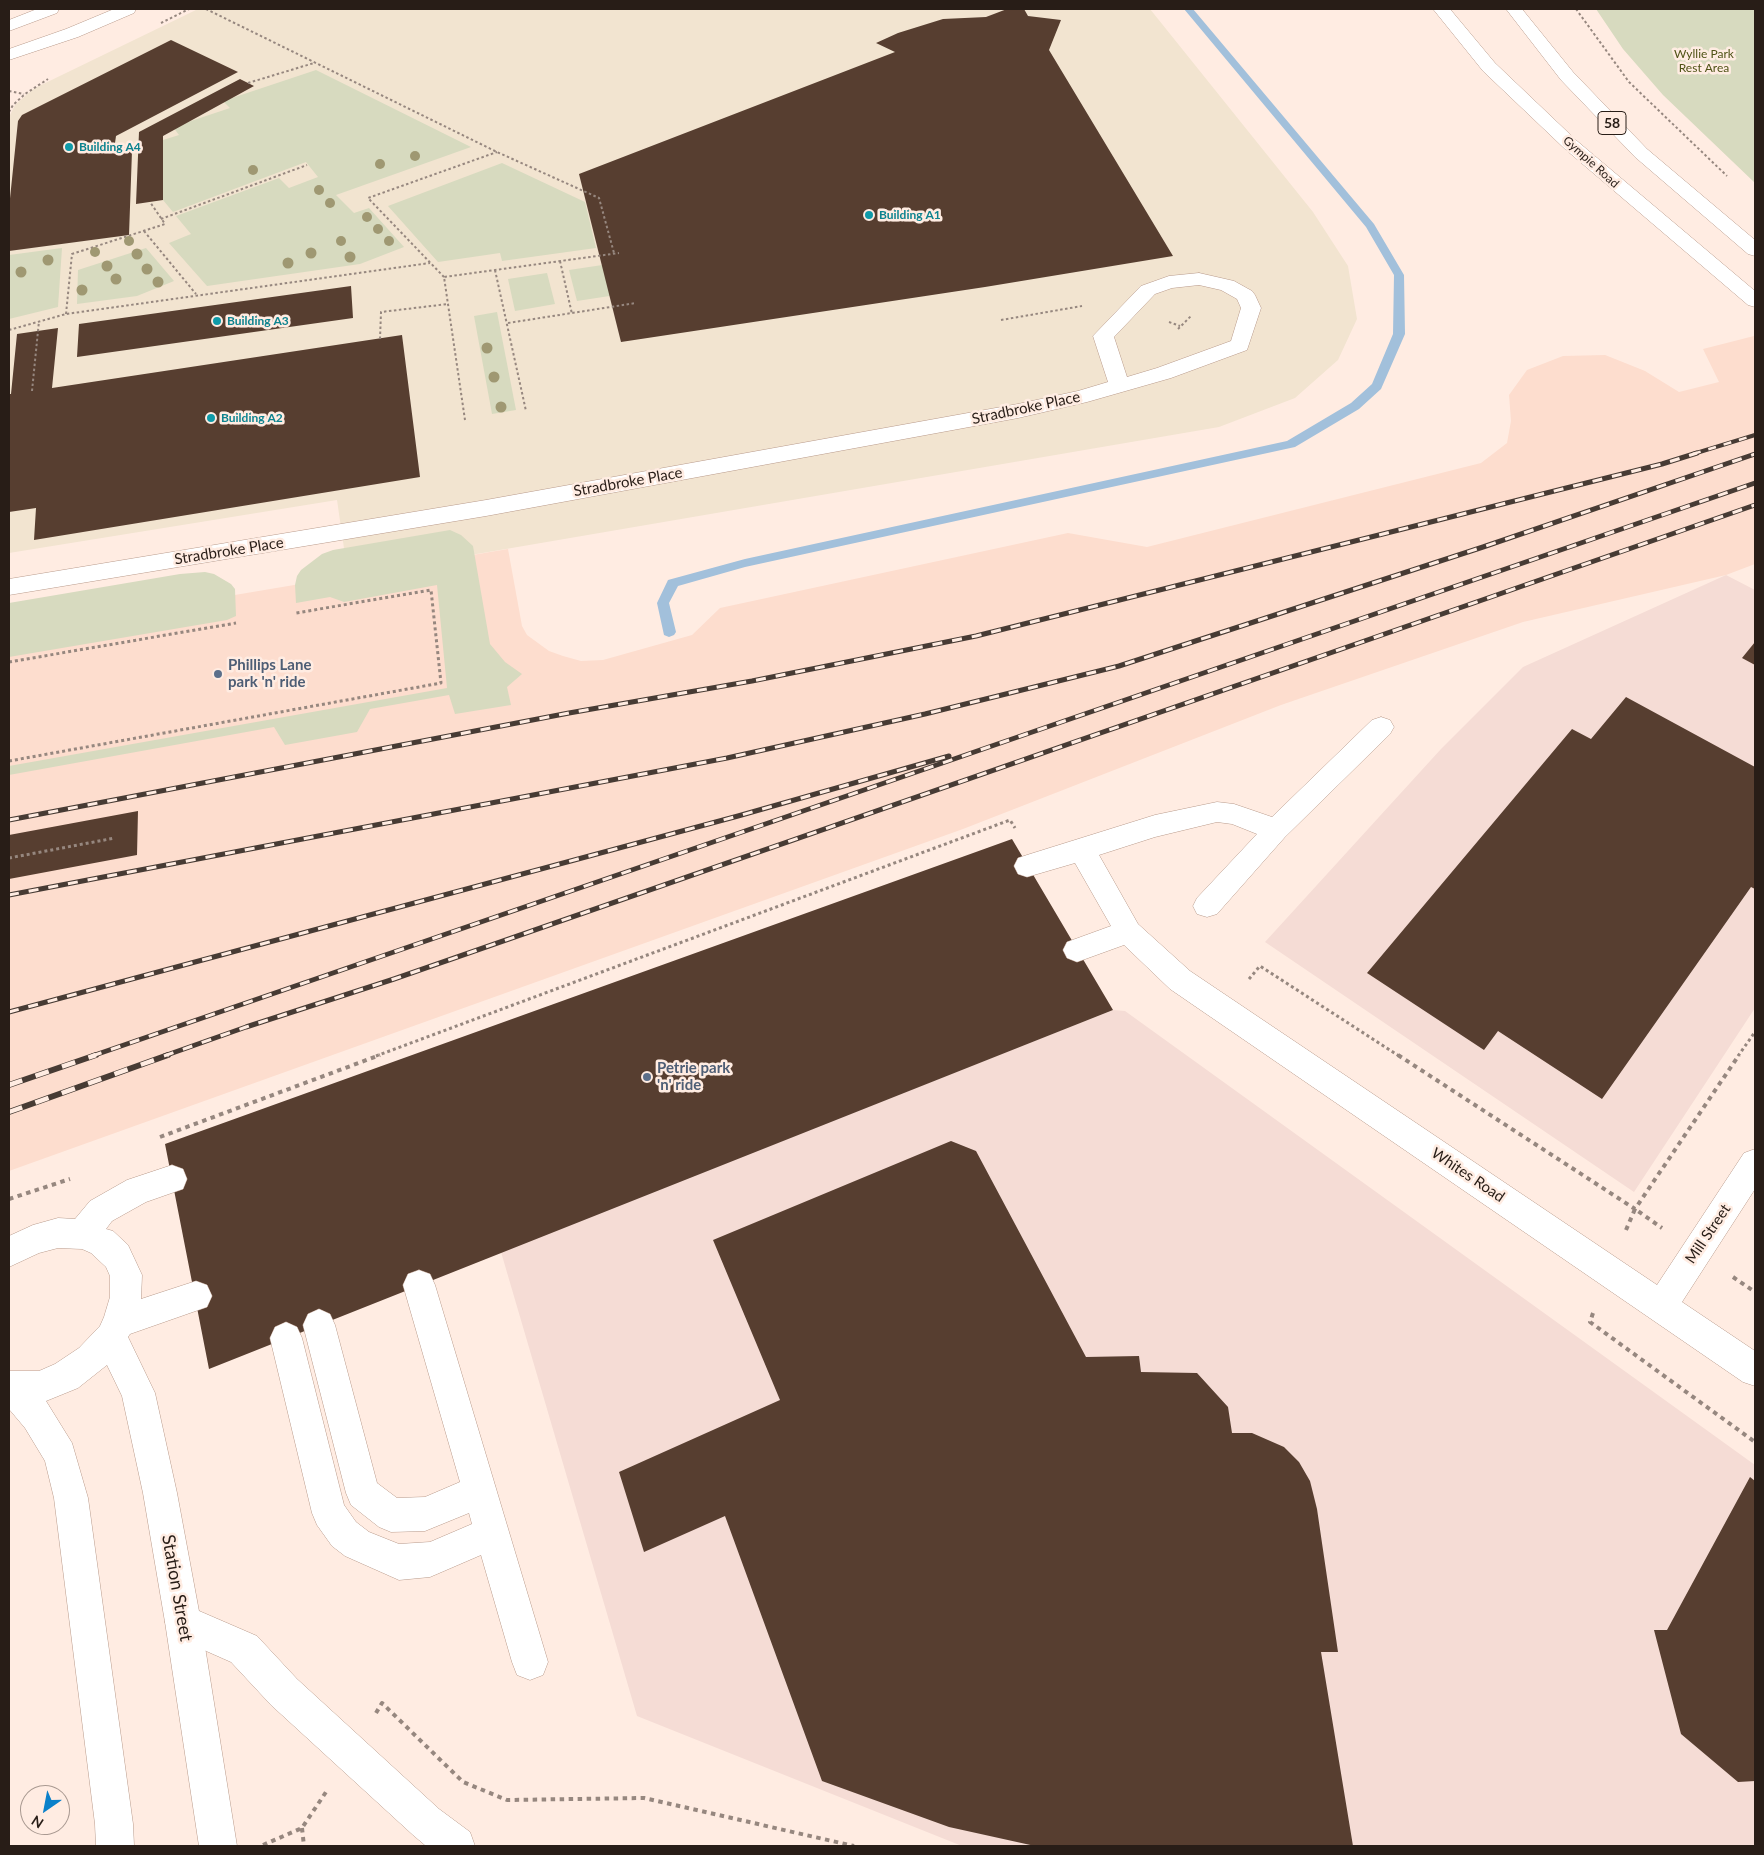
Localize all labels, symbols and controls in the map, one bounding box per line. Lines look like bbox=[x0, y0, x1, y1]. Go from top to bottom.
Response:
park label: Wyllie Park Rest Area bbox=[1674, 47, 1734, 75]
road number: 58 bbox=[1598, 112, 1626, 134]
street label: Gympie Road bbox=[1560, 133, 1622, 191]
place label: Building A4 bbox=[79, 140, 141, 154]
marker: Building A4 bbox=[63, 141, 75, 153]
place label: Building A1 bbox=[879, 208, 941, 222]
marker: Building A1 bbox=[863, 209, 875, 221]
place label: Building A3 bbox=[227, 314, 289, 328]
marker: Building A3 bbox=[211, 315, 223, 327]
street label: Stradbroke Place bbox=[970, 388, 1082, 428]
place label: Building A2 bbox=[221, 411, 283, 425]
marker: Building A2 bbox=[205, 412, 217, 424]
street label: Stradbroke Place bbox=[572, 464, 684, 500]
street label: Stradbroke Place bbox=[173, 533, 285, 569]
place label: Phillips Lane park 'n' ride bbox=[228, 656, 311, 691]
marker: Phillips Lane park 'n' ride bbox=[212, 668, 224, 680]
place label: Petrie park 'n' ride bbox=[657, 1059, 730, 1094]
marker: Petrie park 'n' ride bbox=[641, 1071, 653, 1083]
street label: Whites Road bbox=[1428, 1144, 1508, 1206]
street label: Mill Street bbox=[1682, 1201, 1734, 1267]
street label: Station Street bbox=[157, 1533, 197, 1643]
north arrow bbox=[20, 1785, 70, 1835]
text: N bbox=[28, 1812, 46, 1832]

